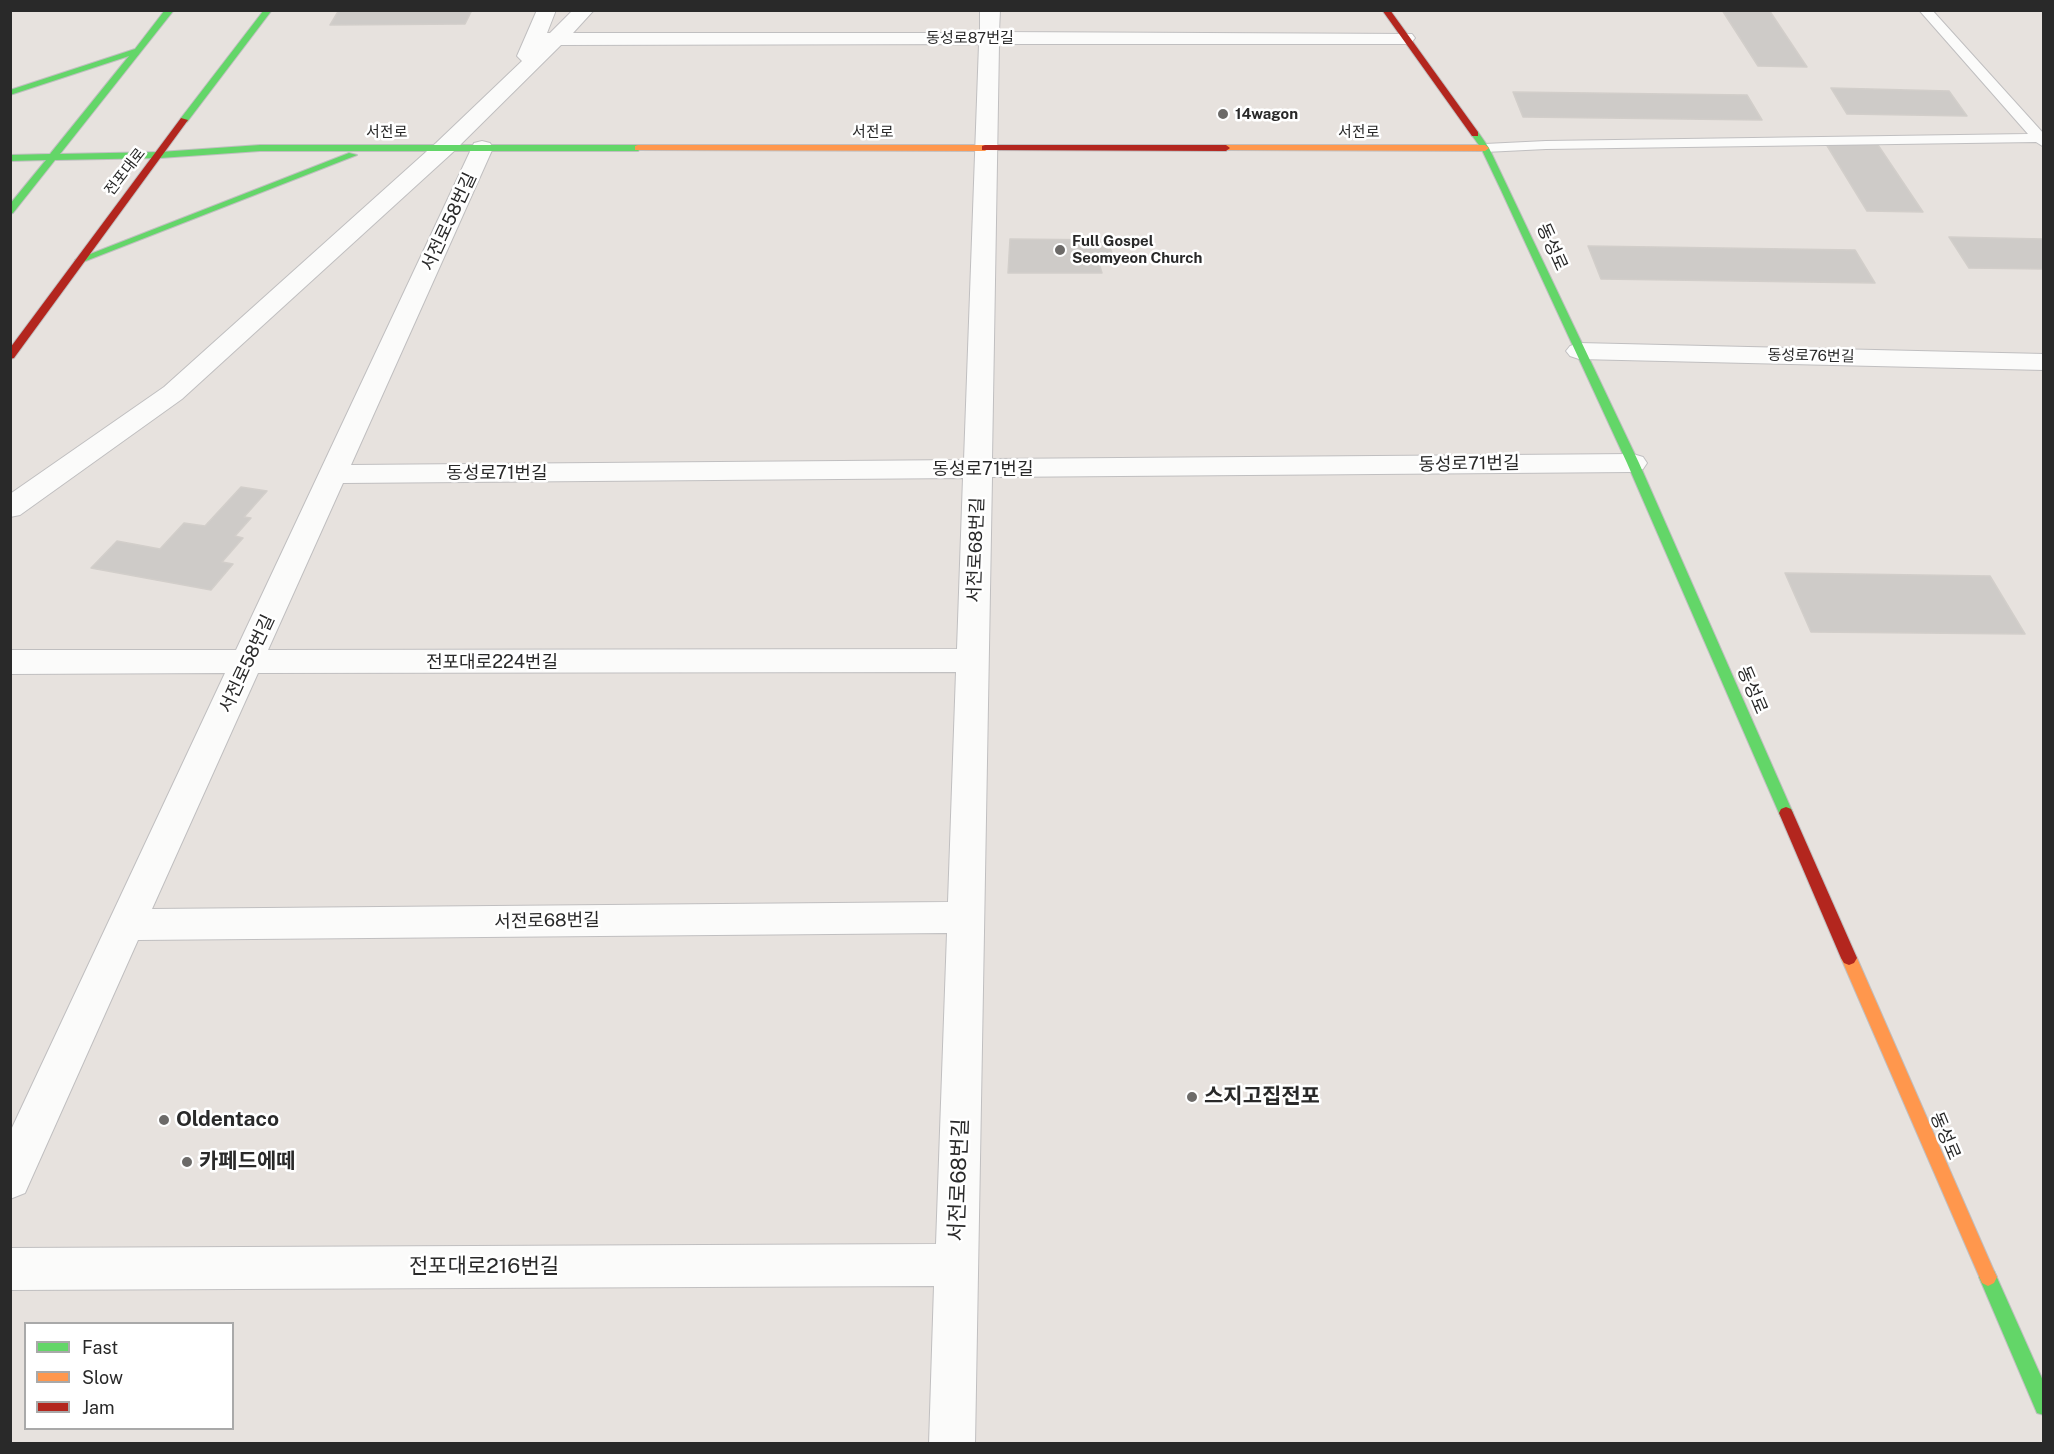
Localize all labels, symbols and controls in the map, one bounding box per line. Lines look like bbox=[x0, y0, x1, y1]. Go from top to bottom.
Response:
street label: 동성로87번길 bbox=[926, 29, 1014, 47]
place label: 14wagon bbox=[1235, 105, 1298, 123]
marker: 14wagon bbox=[1216, 107, 1230, 121]
street label: 서전로 bbox=[366, 123, 408, 141]
street label: 서전로 bbox=[852, 123, 894, 141]
street label: 서전로 bbox=[1338, 123, 1380, 141]
street label: 전포대로 bbox=[101, 145, 149, 199]
street label: 서전로58번길 bbox=[417, 169, 481, 275]
street label: 동성로 bbox=[1532, 220, 1572, 274]
place label: Full Gospel Seomyeon Church bbox=[1072, 232, 1202, 267]
marker: Full Gospel Seomyeon Church bbox=[1053, 243, 1067, 257]
street label: 동성로76번길 bbox=[1767, 346, 1855, 366]
street label: 동성로71번길 bbox=[1418, 452, 1520, 476]
street label: 동성로71번길 bbox=[932, 458, 1034, 480]
street label: 동성로71번길 bbox=[446, 462, 548, 484]
street label: 서전로68번길 bbox=[963, 497, 989, 603]
street label: 서전로58번길 bbox=[215, 611, 279, 717]
street label: 전포대로224번길 bbox=[426, 651, 558, 673]
street label: 동성로 bbox=[1732, 663, 1772, 717]
street label: 서전로68번길 bbox=[494, 909, 600, 933]
place label: 스지고집전포 bbox=[1204, 1084, 1320, 1110]
marker: 스지고집전포 bbox=[1185, 1090, 1199, 1104]
place label: Oldentaco bbox=[176, 1107, 279, 1133]
street label: 동성로 bbox=[1925, 1109, 1965, 1163]
marker: Oldentaco bbox=[157, 1113, 171, 1127]
street label: 서전로68번길 bbox=[944, 1118, 974, 1242]
place label: 카페드에떼 bbox=[199, 1149, 296, 1175]
marker: 카페드에떼 bbox=[180, 1155, 194, 1169]
street label: 전포대로216번길 bbox=[409, 1254, 559, 1280]
legend bbox=[24, 1322, 234, 1430]
text: Fast bbox=[82, 1337, 118, 1358]
text: Slow bbox=[82, 1367, 123, 1388]
text: Jam bbox=[82, 1397, 115, 1418]

